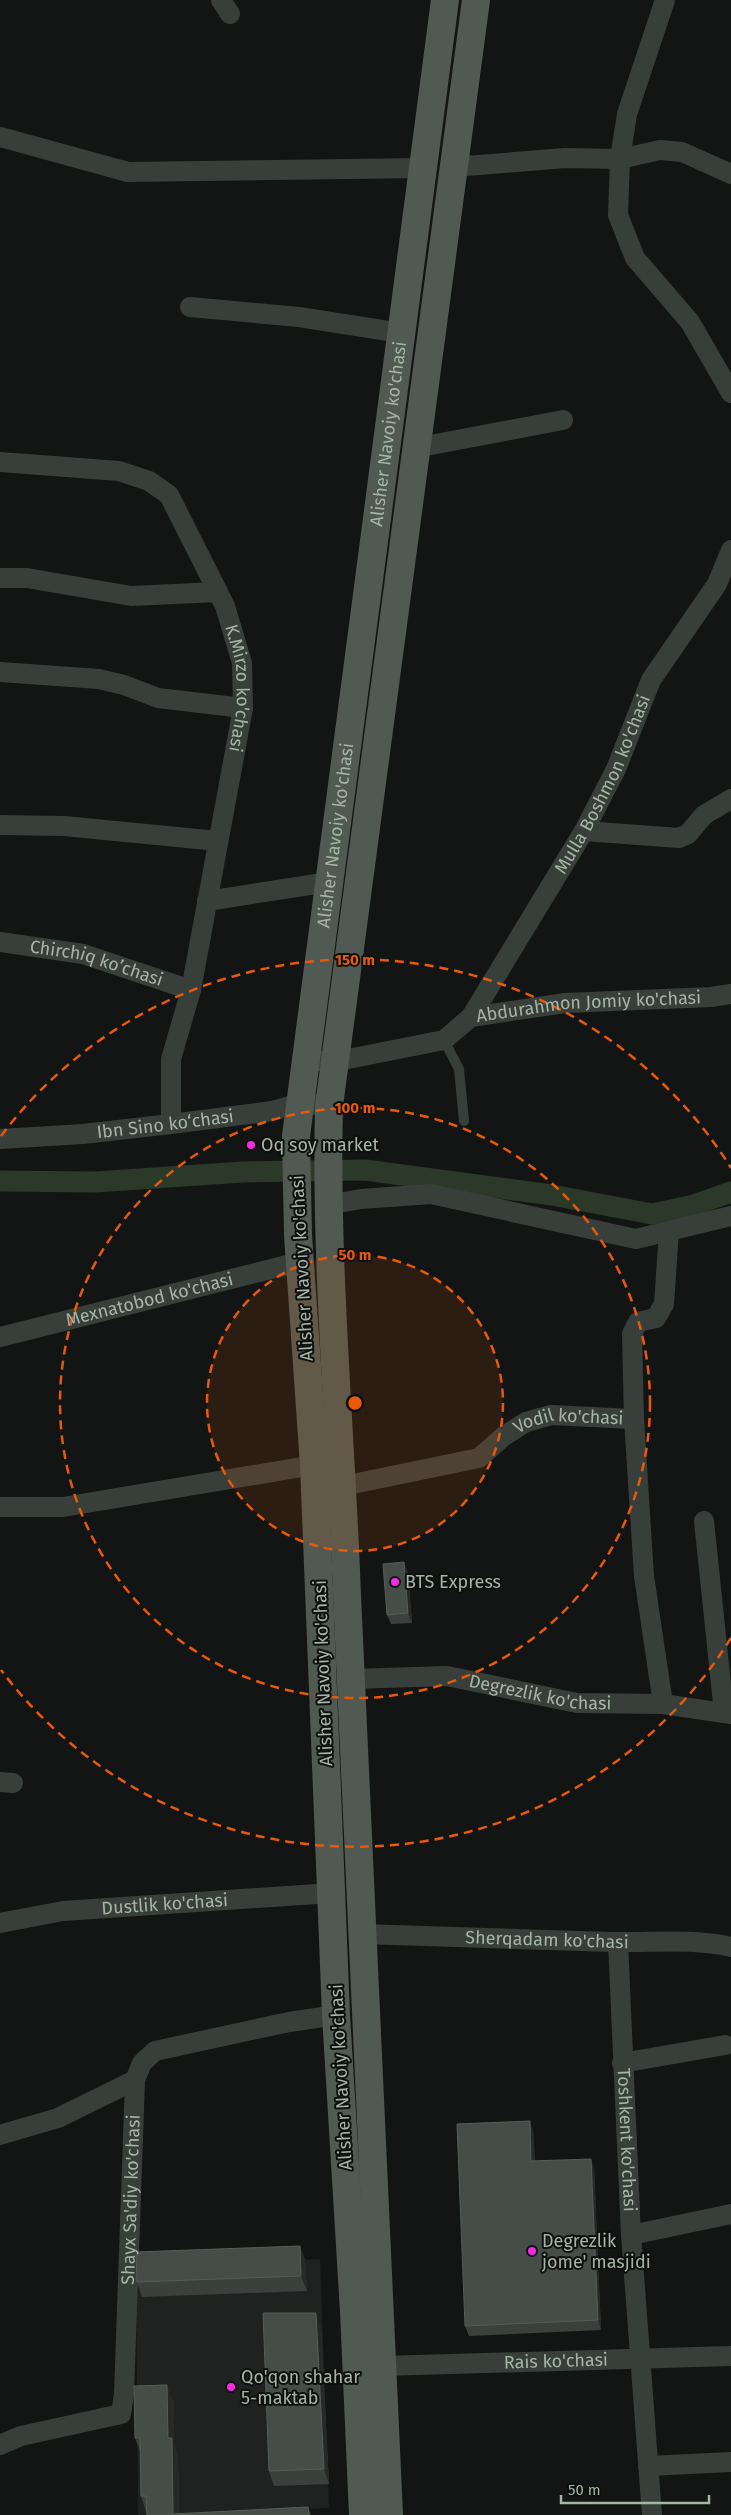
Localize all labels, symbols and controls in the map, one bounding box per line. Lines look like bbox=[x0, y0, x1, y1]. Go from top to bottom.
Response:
street label: Alisher Navoiy ko'chasi bbox=[365, 340, 411, 528]
street label: K.Mirzo ko'chasi bbox=[220, 622, 254, 754]
street label: Mulla Boshmon ko'chasi bbox=[550, 691, 655, 878]
street label: Alisher Navoiy ko'chasi bbox=[312, 741, 358, 929]
street label: Chirchiq ko’chasi bbox=[28, 935, 166, 991]
text: 150 m bbox=[335, 951, 375, 969]
street label: Abdurahmon Jomiy ko'chasi bbox=[475, 986, 702, 1027]
text: 100 m bbox=[335, 1099, 375, 1117]
street label: Ibn Sino ko‘chasi bbox=[96, 1105, 235, 1143]
place label: Oq soy market bbox=[261, 1134, 379, 1156]
marker: Oq soy market bbox=[245, 1139, 257, 1151]
street label: Alisher Navoiy ko'chasi bbox=[286, 1174, 318, 1362]
text: 50 m bbox=[338, 1246, 372, 1264]
street label: Mexnatobod ko'chasi bbox=[63, 1268, 235, 1331]
centre of rings bbox=[346, 1394, 364, 1412]
street label: Vodil ko'chasi bbox=[509, 1404, 624, 1438]
place label: BTS Express bbox=[405, 1571, 501, 1593]
marker: BTS Express bbox=[389, 1576, 401, 1588]
street label: Alisher Navoiy ko'chasi bbox=[309, 1579, 337, 1767]
street label: Degrezlik ko'chasi bbox=[467, 1670, 612, 1714]
street label: Dustlik ko'chasi bbox=[101, 1889, 229, 1919]
street label: Sherqadam ko'chasi bbox=[465, 1926, 629, 1953]
street label: Alisher Navoiy ko'chasi bbox=[325, 1983, 357, 2171]
street label: Toshkent ko'chasi bbox=[613, 2067, 641, 2212]
street label: Shayx Sa'diy ko'chasi bbox=[117, 2114, 145, 2285]
place label: Degrezlik jome' masjidi bbox=[541, 2230, 651, 2273]
marker: Degrezlik jome' masjidi bbox=[526, 2245, 538, 2257]
street label: Rais ko'chasi bbox=[504, 2349, 608, 2374]
place label: Qo'qon shahar 5-maktab bbox=[241, 2366, 360, 2409]
marker: Qo'qon shahar 5-maktab bbox=[225, 2381, 237, 2393]
scale bar bbox=[561, 2472, 708, 2504]
text: 50 m bbox=[568, 2481, 601, 2499]

